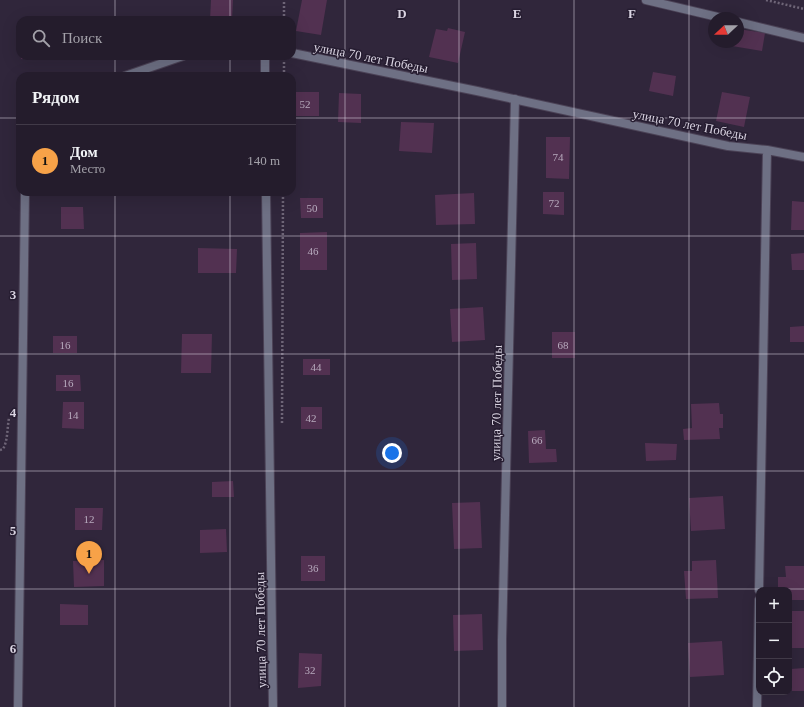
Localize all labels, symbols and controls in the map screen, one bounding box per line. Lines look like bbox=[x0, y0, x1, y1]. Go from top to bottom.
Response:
text: D bbox=[397, 6, 407, 21]
text: E bbox=[513, 6, 521, 21]
text: F bbox=[628, 6, 636, 21]
north arrow bbox=[708, 12, 744, 48]
search box bbox=[16, 16, 296, 60]
icon: search bbox=[30, 27, 52, 49]
text: Поиск bbox=[62, 30, 102, 46]
street label: улица 70 лет Победы bbox=[313, 39, 430, 76]
text: Рядом bbox=[32, 88, 80, 107]
house number: 52 bbox=[300, 98, 311, 110]
street label: улица 70 лет Победы bbox=[632, 106, 749, 143]
text: Дом bbox=[70, 144, 98, 160]
house number: 74 bbox=[553, 151, 564, 163]
text: 1 bbox=[42, 153, 48, 168]
text: 140 m bbox=[247, 153, 280, 168]
text: Место bbox=[70, 161, 105, 176]
house number: 72 bbox=[549, 197, 560, 209]
house number: 50 bbox=[307, 202, 318, 214]
house number: 46 bbox=[308, 245, 319, 257]
text: 3 bbox=[10, 287, 17, 302]
house number: 16 bbox=[60, 339, 71, 351]
house number: 68 bbox=[558, 339, 569, 351]
street label: улица 70 лет Победы bbox=[488, 345, 505, 461]
house number: 44 bbox=[311, 361, 322, 373]
house number: 16 bbox=[63, 377, 74, 389]
text: 4 bbox=[10, 405, 17, 420]
house number: 14 bbox=[68, 409, 79, 421]
house number: 42 bbox=[306, 412, 317, 424]
house number: 66 bbox=[532, 434, 543, 446]
your location bbox=[382, 443, 402, 463]
house number: 12 bbox=[84, 513, 95, 525]
text: 5 bbox=[10, 523, 17, 538]
pin: 1 bbox=[76, 541, 102, 574]
house number: 36 bbox=[308, 562, 319, 574]
street label: улица 70 лет Победы bbox=[252, 572, 269, 688]
map controls bbox=[756, 587, 792, 695]
button: + bbox=[756, 587, 792, 623]
button: − bbox=[756, 623, 792, 659]
text: 6 bbox=[10, 641, 17, 656]
button: locate bbox=[756, 659, 792, 695]
house number: 32 bbox=[305, 664, 316, 676]

